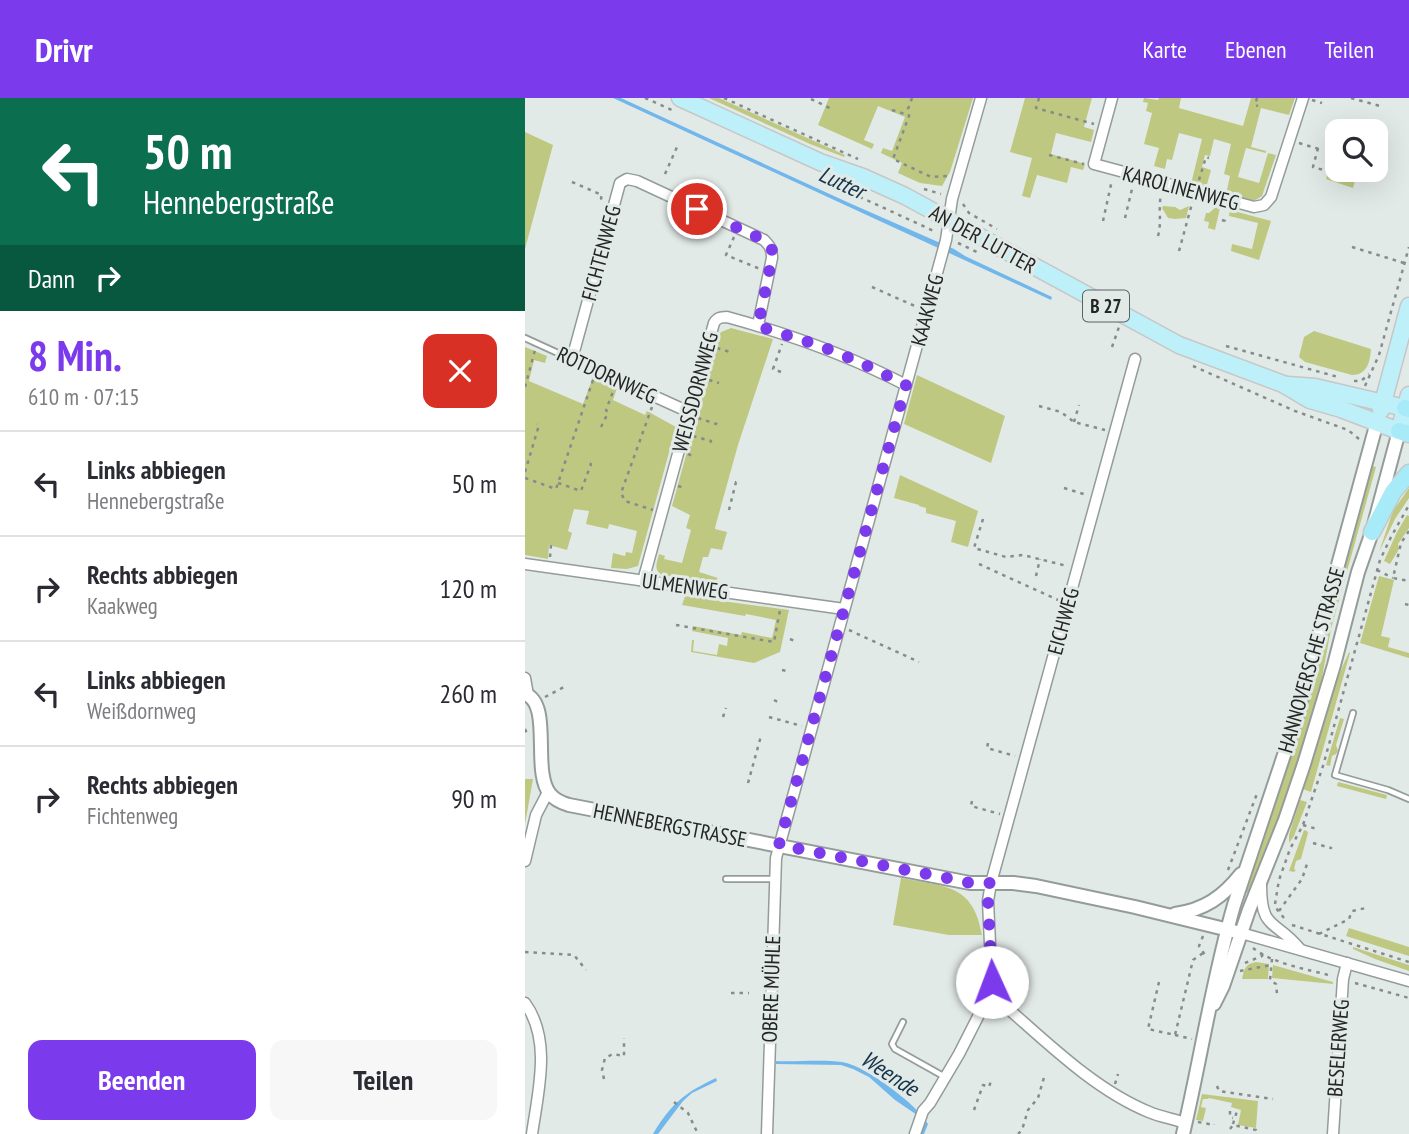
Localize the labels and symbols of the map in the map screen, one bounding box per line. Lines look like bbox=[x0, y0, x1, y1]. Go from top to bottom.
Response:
water label: Lutter bbox=[814, 159, 873, 207]
street label: KAROLINENWEG bbox=[1120, 159, 1242, 217]
pin bbox=[667, 179, 727, 239]
street label: AN DER LUTTER bbox=[925, 199, 1041, 279]
street label: FICHTENWEG bbox=[575, 202, 627, 304]
street label: KAAKWEG bbox=[904, 271, 950, 349]
road number: B 27 bbox=[1083, 290, 1129, 322]
street label: WEISSDORNWEG bbox=[666, 329, 724, 455]
street label: ROTDORNWEG bbox=[553, 340, 661, 410]
street label: HANNOVERSCHE STRASSE bbox=[1272, 564, 1350, 756]
street label: ULMENWEG bbox=[640, 567, 730, 605]
street label: EICHWEG bbox=[1041, 585, 1085, 657]
street label: HENNEBERGSTRASSE bbox=[591, 797, 749, 853]
street label: OBERE MÜHLE bbox=[756, 935, 786, 1043]
position arrow bbox=[955, 945, 1029, 1019]
street label: BESELERWEG bbox=[1321, 998, 1355, 1098]
water label: Weende bbox=[856, 1044, 926, 1103]

